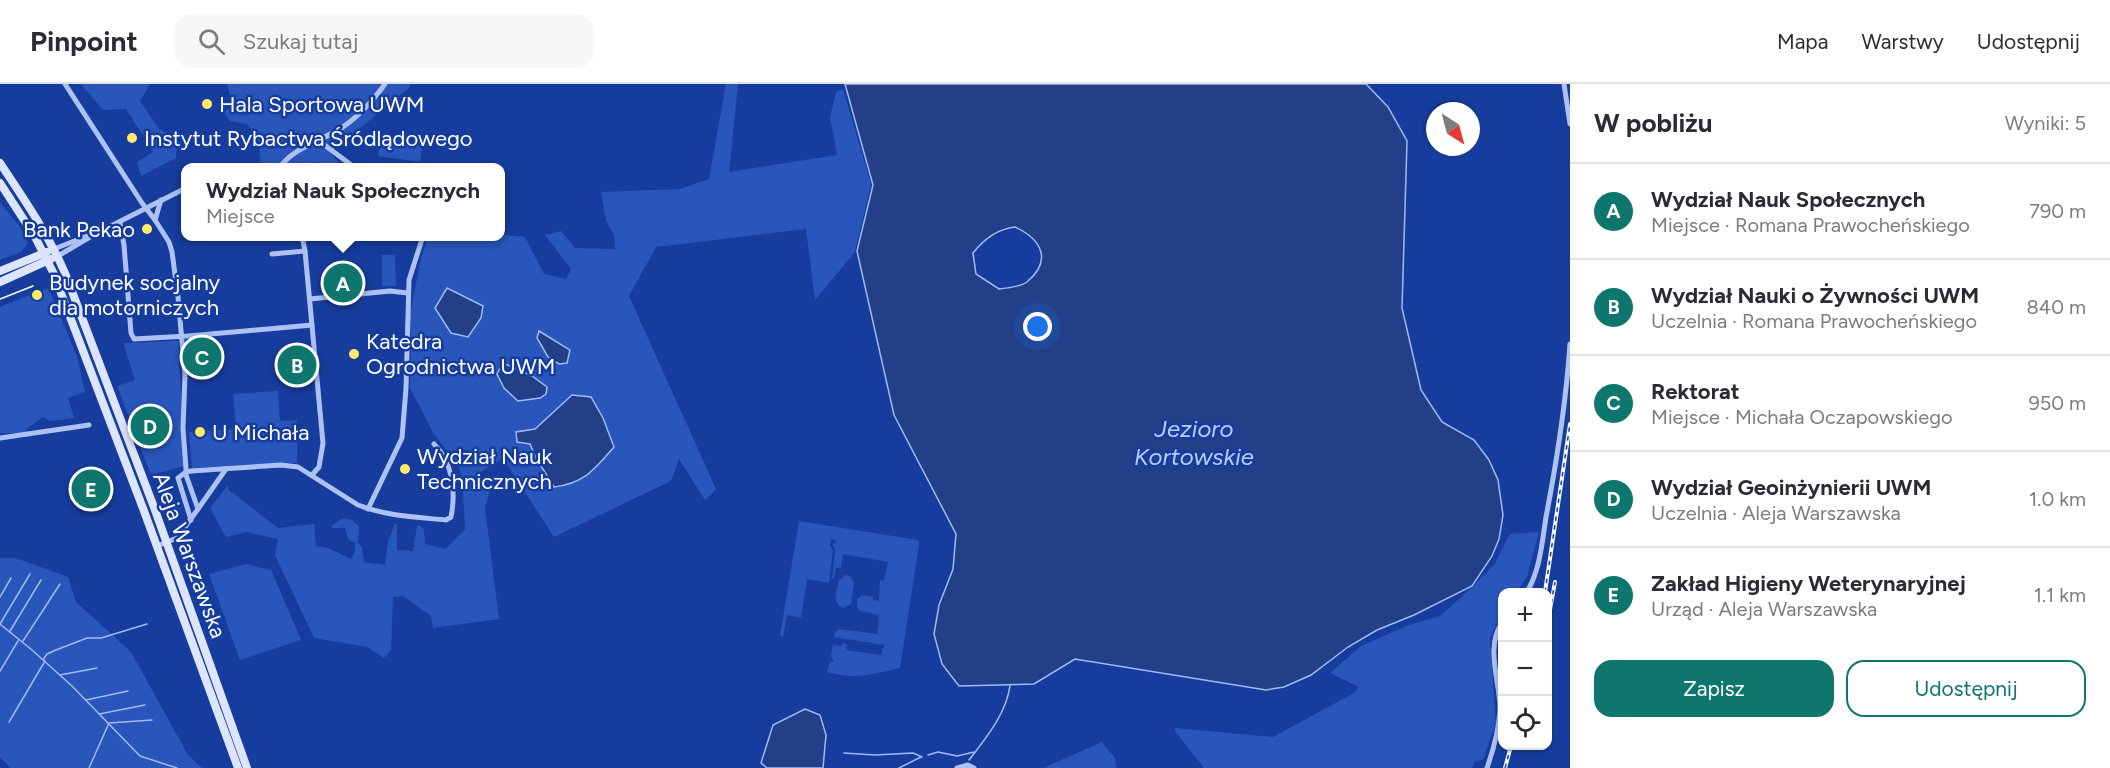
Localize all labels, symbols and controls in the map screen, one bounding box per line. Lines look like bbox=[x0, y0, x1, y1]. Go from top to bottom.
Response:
search box bbox=[174, 14, 594, 68]
text: Pinpoint bbox=[30, 24, 138, 58]
icon: search bbox=[195, 25, 228, 58]
text: Szukaj tutaj bbox=[243, 28, 358, 55]
text: Mapa bbox=[1777, 29, 1828, 54]
text: Warstwy bbox=[1861, 29, 1944, 54]
text: Udostępnij bbox=[1977, 29, 2080, 54]
place label: Hala Sportowa UWM bbox=[219, 91, 424, 118]
marker: Hala Sportowa UWM bbox=[200, 97, 214, 111]
north arrow bbox=[1426, 102, 1480, 156]
text: W pobliżu bbox=[1594, 107, 1712, 139]
text: Wyniki: 5 bbox=[2005, 111, 2086, 135]
place label: Instytut Rybactwa Śródlądowego bbox=[144, 125, 473, 152]
marker: Instytut Rybactwa Śródlądowego bbox=[125, 131, 139, 145]
popup bbox=[181, 163, 505, 241]
text: Wydział Nauk Społecznych bbox=[206, 177, 480, 204]
text: Wydział Nauk Społecznych bbox=[1651, 186, 1925, 213]
text: A bbox=[1606, 199, 1621, 223]
text: 790 m bbox=[2029, 199, 2086, 223]
text: Miejsce bbox=[206, 204, 275, 228]
text: Miejsce · Romana Prawocheńskiego bbox=[1651, 213, 1970, 237]
place label: Bank Pekao bbox=[23, 216, 135, 243]
marker: Bank Pekao bbox=[140, 222, 154, 236]
pin: A bbox=[324, 260, 362, 306]
place label: Budynek socjalny dla motorniczych bbox=[49, 269, 221, 321]
text: Wydział Nauki o Żywności UWM bbox=[1651, 282, 1979, 309]
marker: Budynek socjalny dla motorniczych bbox=[30, 288, 44, 302]
text: B bbox=[1607, 295, 1620, 319]
text: 840 m bbox=[2027, 295, 2086, 319]
text: Uczelnia · Romana Prawocheńskiego bbox=[1651, 309, 1977, 333]
your location bbox=[1023, 312, 1052, 341]
place label: Katedra Ogrodnictwa UWM bbox=[366, 328, 555, 380]
pin: C bbox=[182, 334, 222, 380]
pin: B bbox=[278, 342, 316, 388]
marker: Katedra Ogrodnictwa UWM bbox=[347, 347, 361, 361]
text: Rektorat bbox=[1651, 378, 1740, 405]
text: C bbox=[1606, 391, 1621, 415]
text: 950 m bbox=[2028, 391, 2086, 415]
pin: D bbox=[130, 404, 170, 448]
text: Miejsce · Michała Oczapowskiego bbox=[1651, 405, 1953, 429]
water label: Jezioro Kortowskie bbox=[1134, 414, 1254, 471]
place label: U Michała bbox=[212, 419, 310, 446]
marker: U Michała bbox=[193, 425, 207, 439]
place label: Wydział Nauk Technicznych bbox=[417, 443, 553, 495]
marker: Wydział Nauk Technicznych bbox=[398, 462, 412, 476]
pin: E bbox=[72, 466, 110, 512]
street label: Aleja Warszawska bbox=[147, 469, 232, 642]
text: Wydział Geoinżynierii UWM bbox=[1651, 474, 1931, 501]
text: D bbox=[1607, 487, 1621, 511]
text: 1.0 km bbox=[2029, 487, 2086, 511]
text: Uczelnia · Aleja Warszawska bbox=[1651, 501, 1901, 525]
text: Zakład Higieny Weterynaryjnej bbox=[1651, 570, 1966, 597]
text: E bbox=[1608, 583, 1619, 607]
text: 1.1 km bbox=[2034, 583, 2086, 607]
map controls bbox=[1498, 588, 1552, 750]
button: + bbox=[1498, 588, 1552, 642]
text: Urząd · Aleja Warszawska bbox=[1651, 597, 1877, 621]
button: − bbox=[1498, 642, 1552, 696]
button: Zapisz bbox=[1594, 660, 1834, 717]
button: Udostępnij bbox=[1846, 660, 2086, 717]
button: locate bbox=[1498, 696, 1552, 750]

